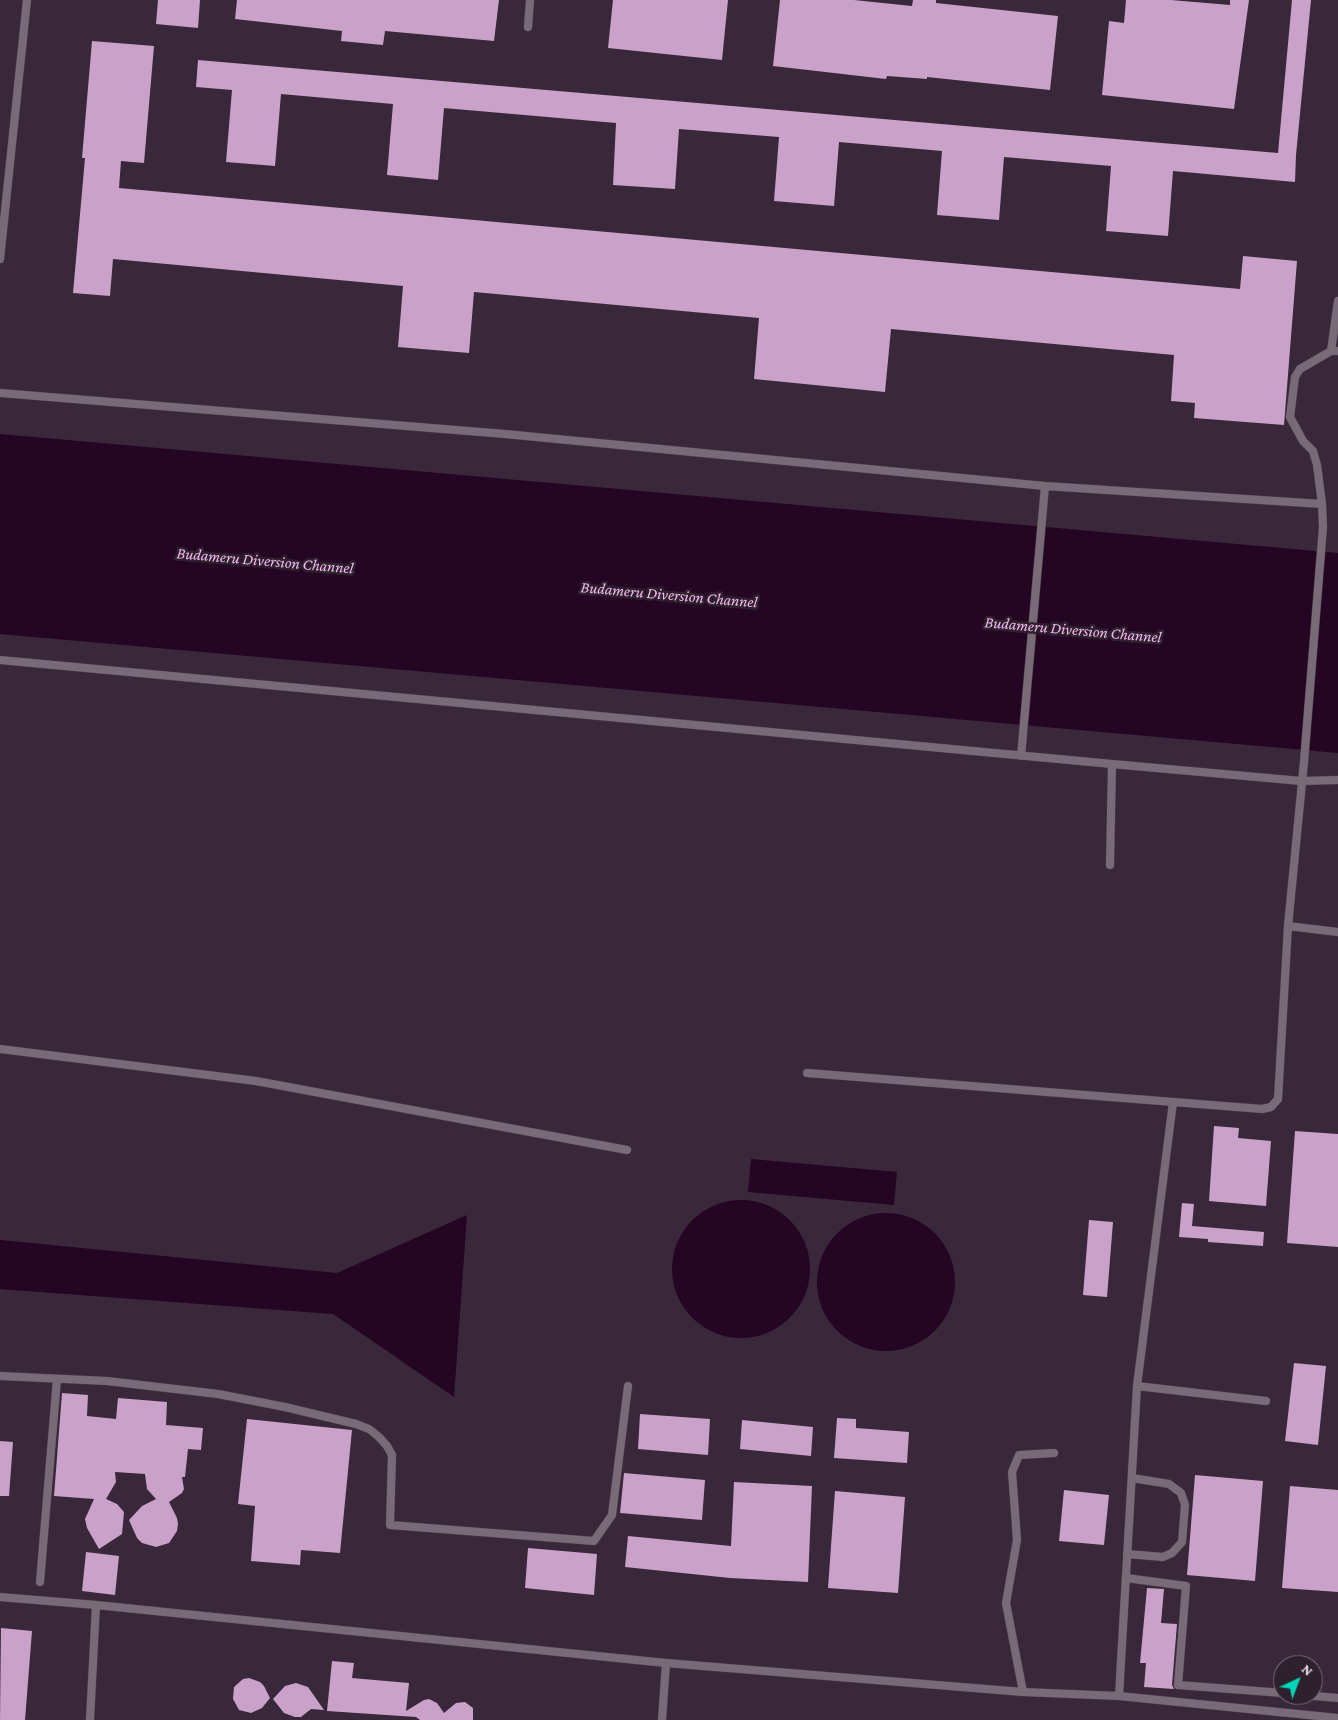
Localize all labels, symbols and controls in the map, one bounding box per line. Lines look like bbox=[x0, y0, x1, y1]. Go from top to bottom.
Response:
water label: Budameru Diversion Channel bbox=[176, 544, 354, 578]
water label: Budameru Diversion Channel bbox=[580, 578, 758, 612]
water label: Budameru Diversion Channel bbox=[984, 613, 1162, 647]
north arrow bbox=[1273, 1655, 1323, 1705]
text: N bbox=[1299, 1661, 1316, 1679]

